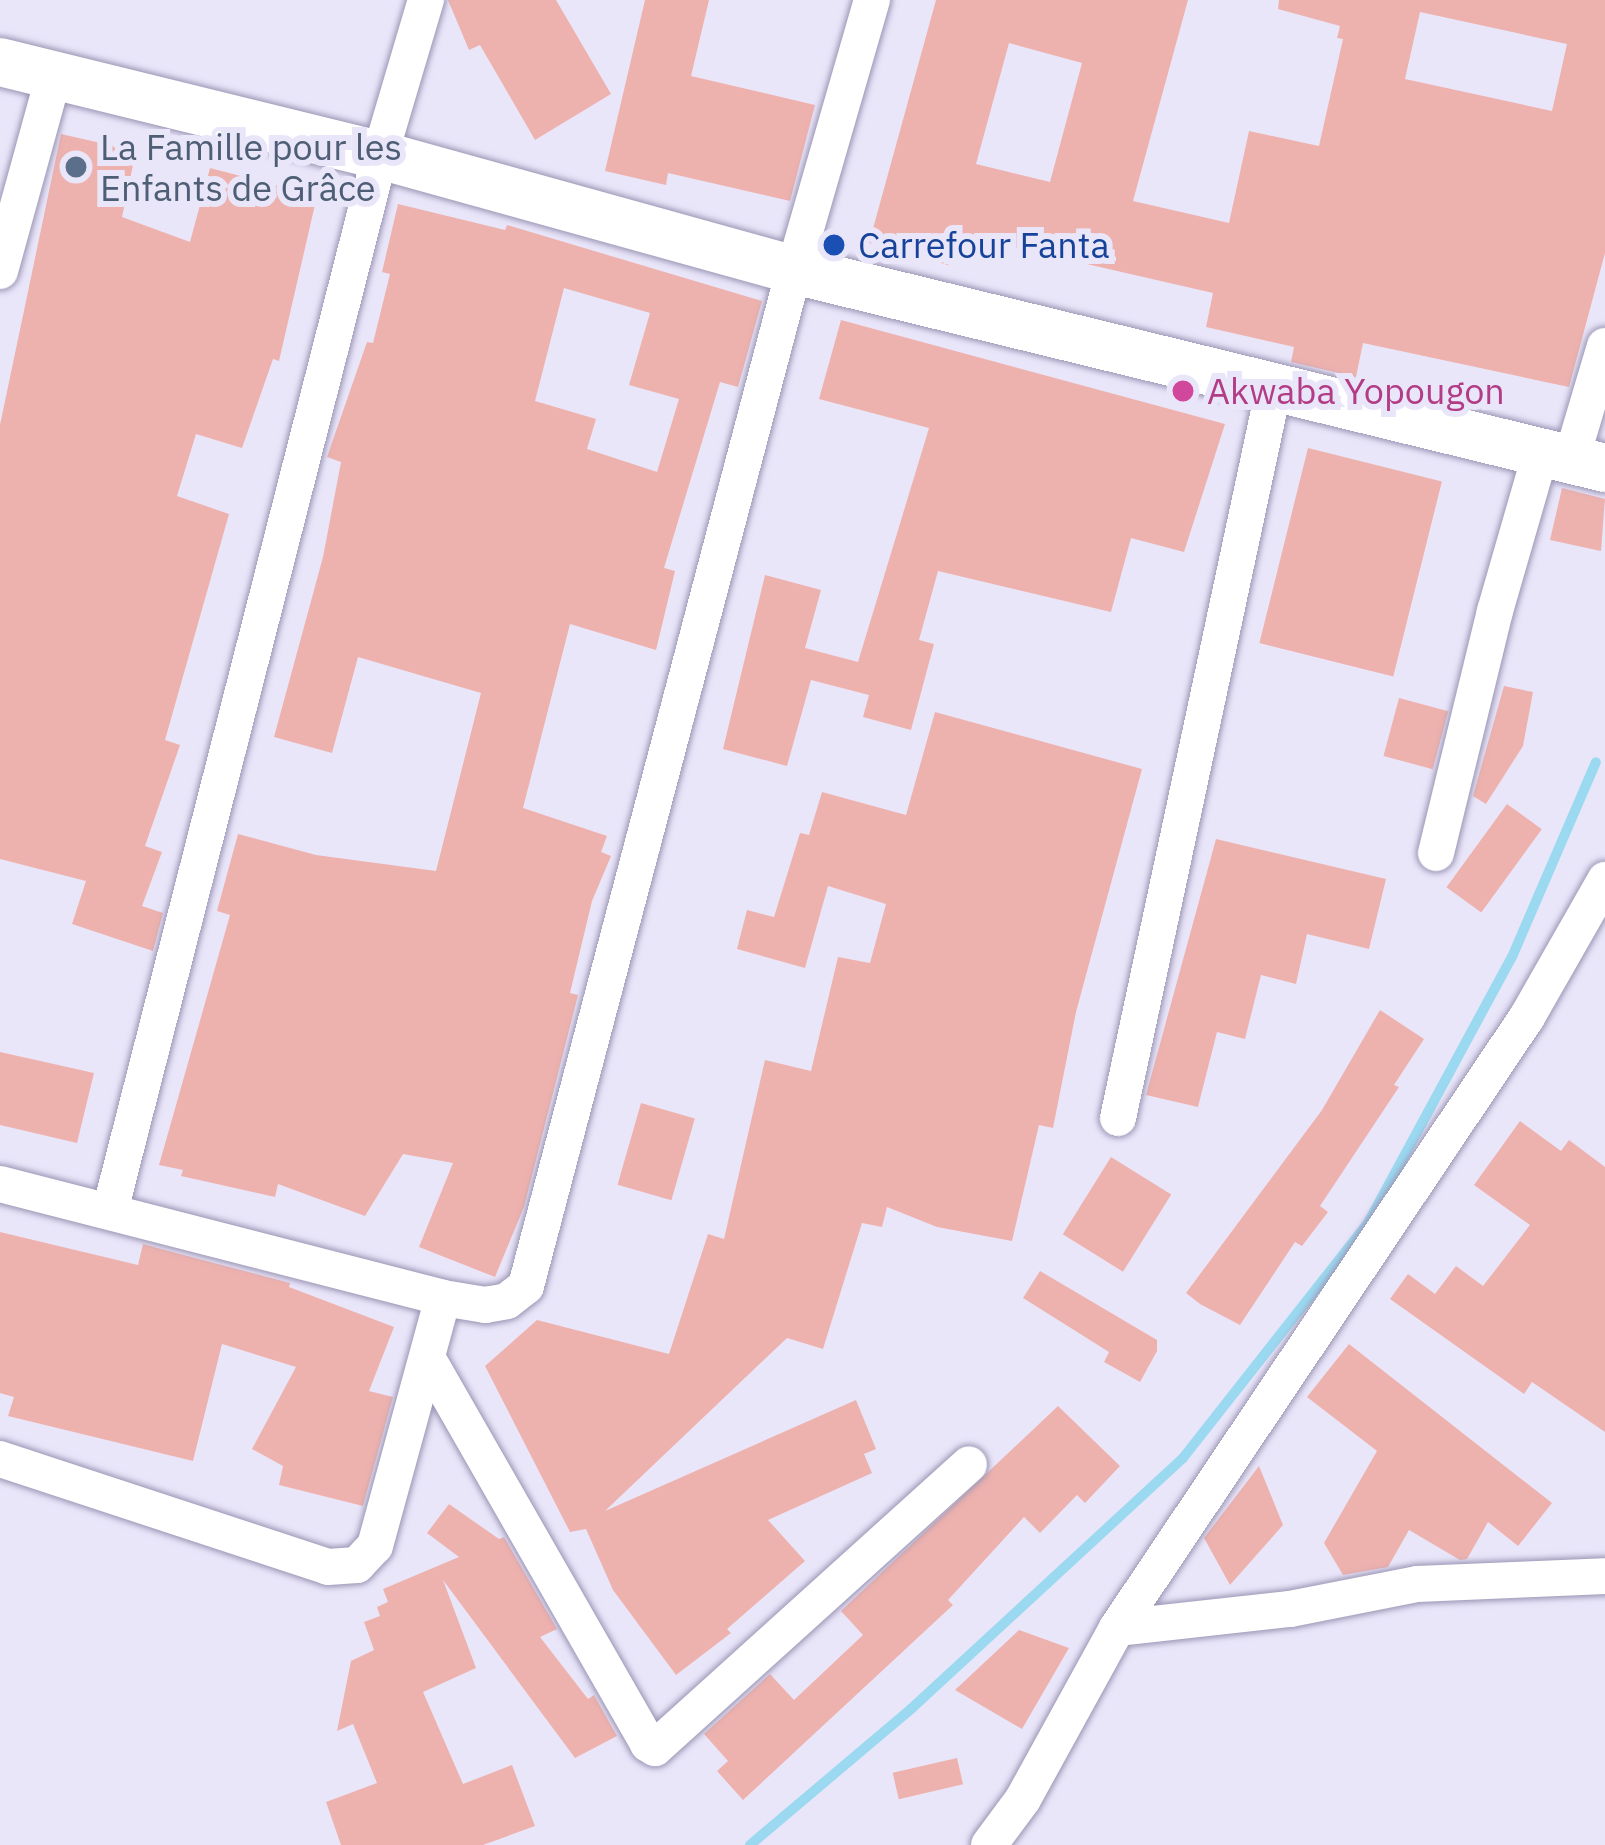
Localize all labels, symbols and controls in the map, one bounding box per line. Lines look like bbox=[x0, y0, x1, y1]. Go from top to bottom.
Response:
place label: La Famille pour les Enfants de Grâce bbox=[100, 124, 402, 209]
marker: La Famille pour les Enfants de Grâce bbox=[63, 154, 89, 180]
place label: Carrefour Fanta bbox=[858, 223, 1110, 267]
marker: Carrefour Fanta bbox=[821, 232, 847, 258]
place label: Akwaba Yopougon bbox=[1207, 369, 1505, 413]
marker: Akwaba Yopougon bbox=[1170, 378, 1196, 404]

